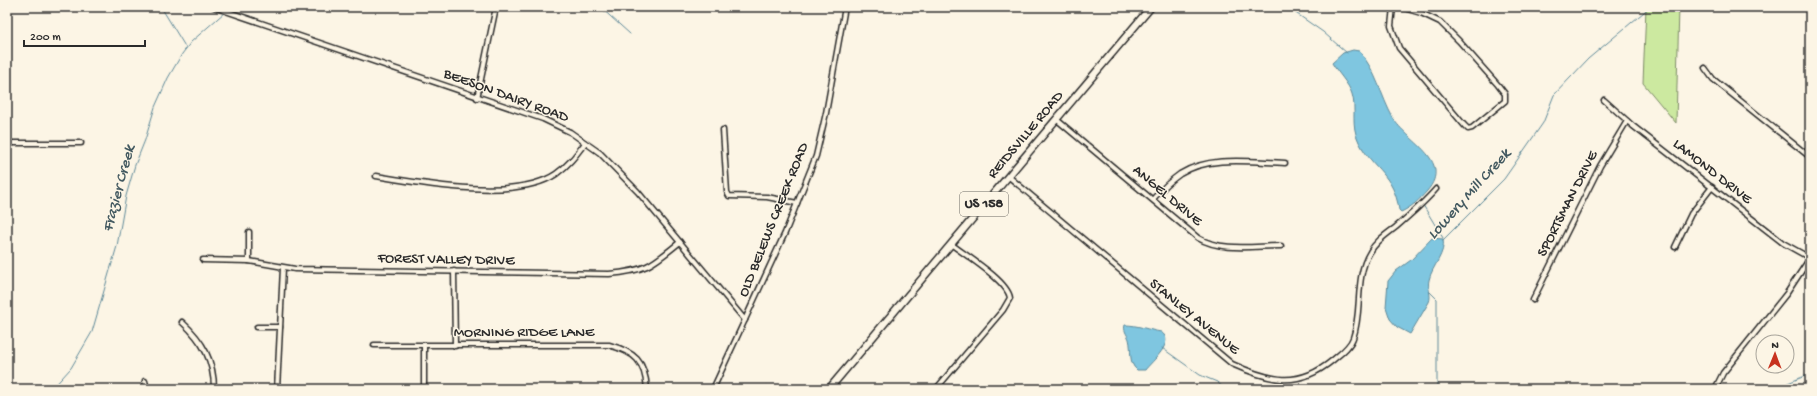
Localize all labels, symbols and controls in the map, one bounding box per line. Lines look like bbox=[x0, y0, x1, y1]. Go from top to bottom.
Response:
scale bar bbox=[24, 22, 145, 48]
text: 200 m bbox=[30, 31, 61, 45]
street label: BEESON DAIRY ROAD bbox=[440, 65, 571, 127]
street label: REIDSVILLE ROAD bbox=[984, 87, 1068, 182]
street label: LAMOND DRIVE bbox=[1669, 135, 1756, 209]
street label: OLD BELEWS CREEK ROAD bbox=[735, 140, 813, 300]
water label: Frazier Creek bbox=[99, 142, 141, 234]
water label: Lowery Mill Creek bbox=[1424, 144, 1517, 244]
street label: SPORTSMAN DRIVE bbox=[1534, 147, 1603, 260]
street label: ANGEL DRIVE bbox=[1128, 162, 1206, 231]
road number: US 158 bbox=[960, 192, 1008, 216]
street label: FOREST VALLEY DRIVE bbox=[376, 250, 515, 270]
street label: STANLEY AVENUE bbox=[1145, 275, 1243, 359]
street label: MORNING RIDGE LANE bbox=[454, 324, 595, 342]
north arrow bbox=[1755, 334, 1795, 374]
text: N bbox=[1771, 340, 1779, 352]

